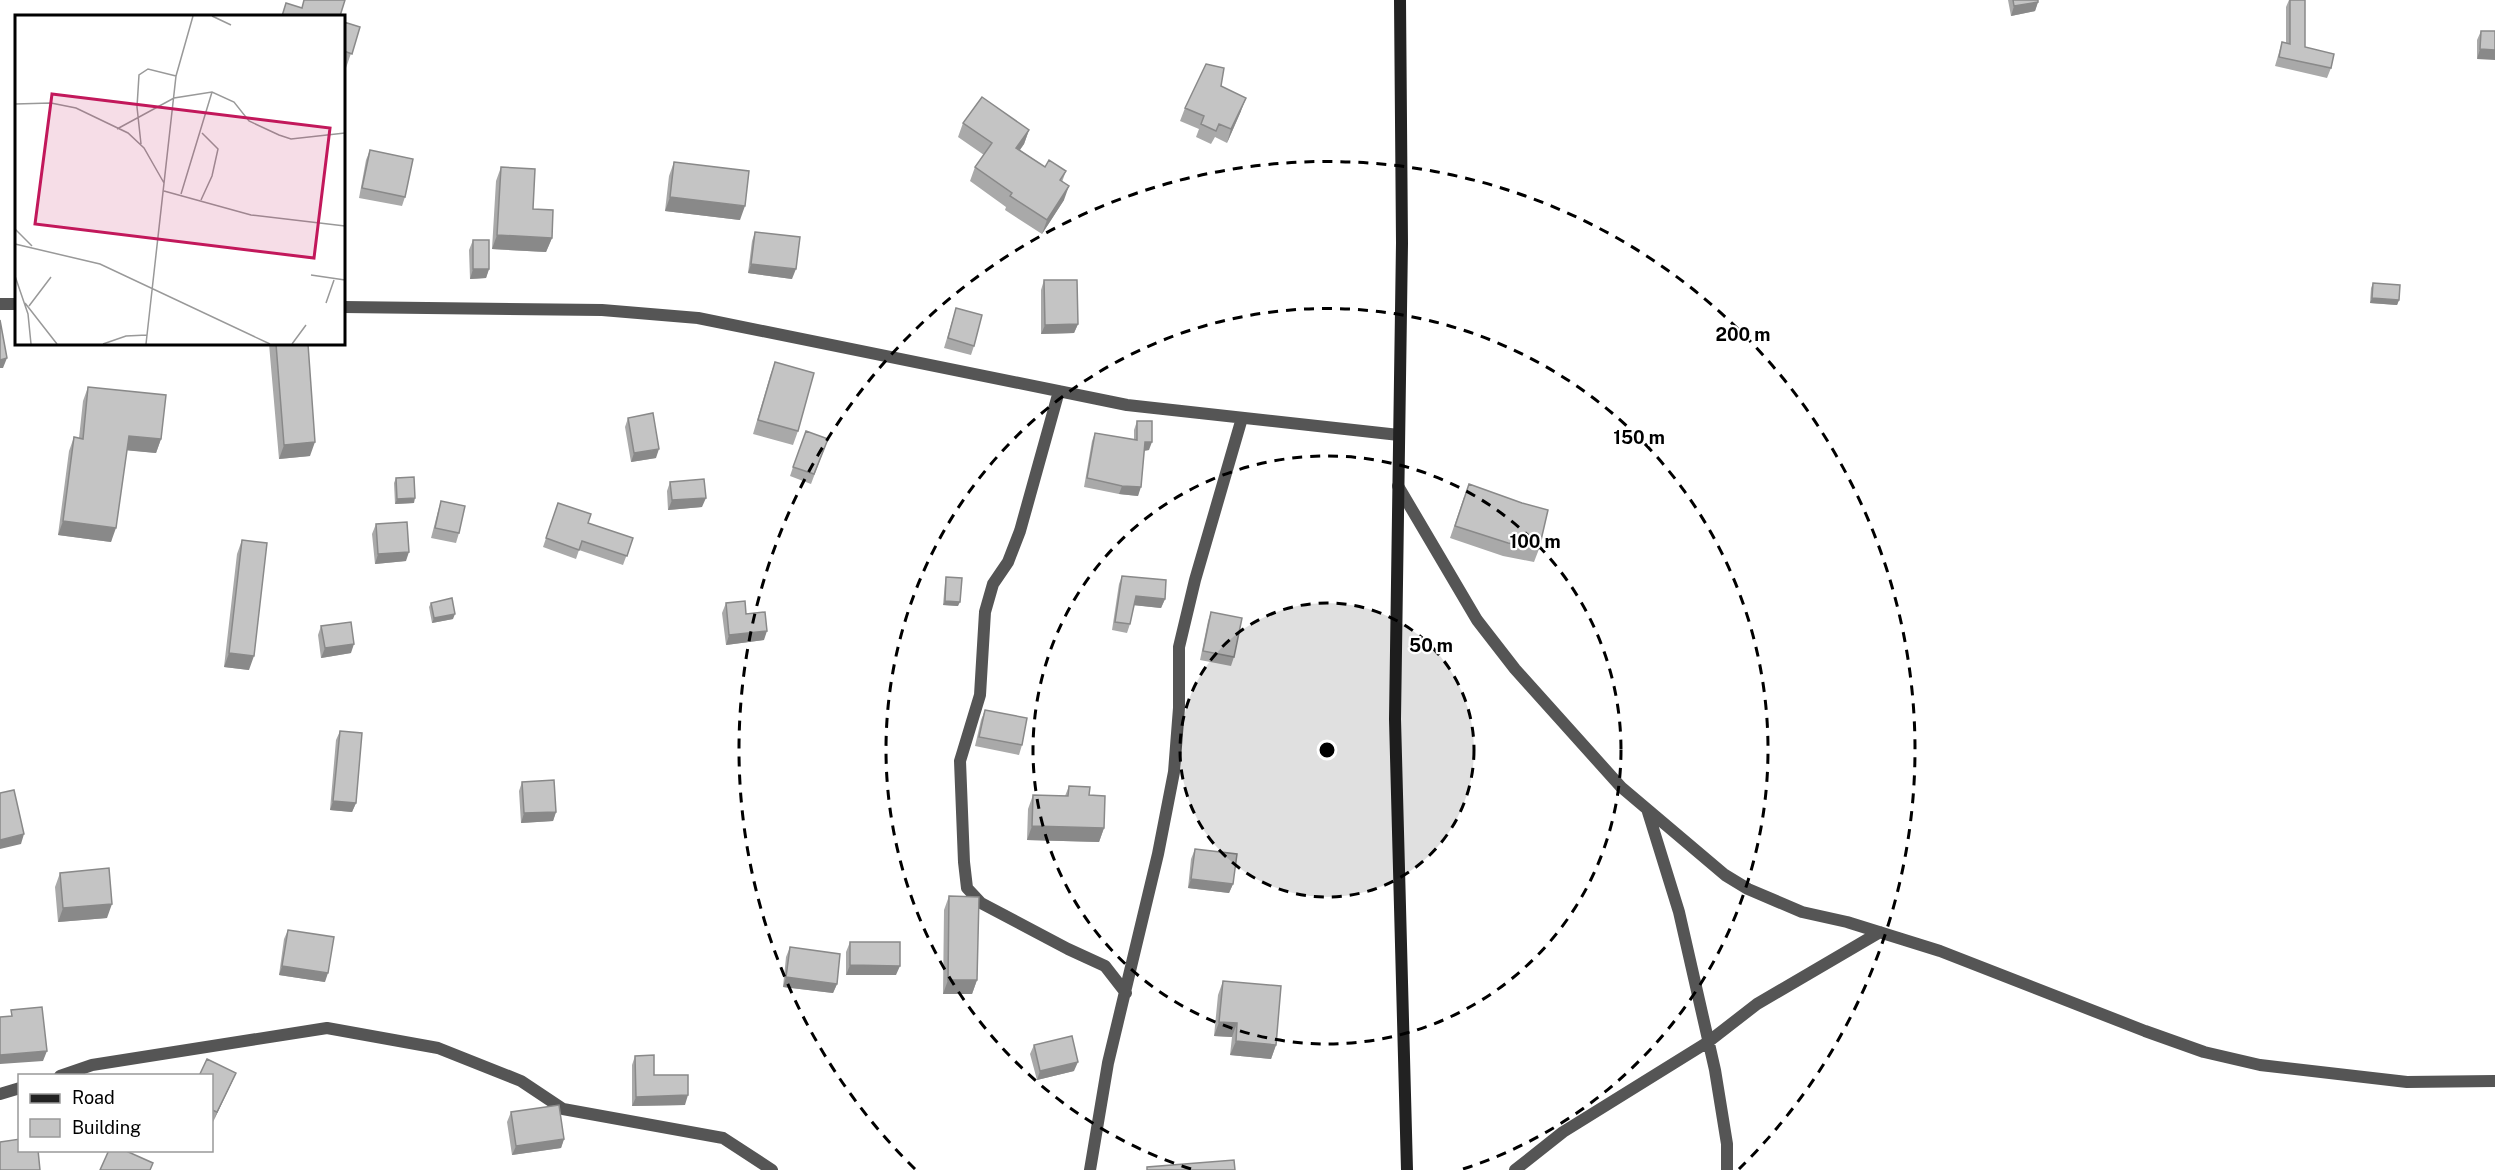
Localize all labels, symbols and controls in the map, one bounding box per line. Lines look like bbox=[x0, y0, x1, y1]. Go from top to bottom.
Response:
inset map bbox=[15, 15, 345, 345]
text: 200 m bbox=[1716, 324, 1770, 345]
text: 150 m bbox=[1613, 427, 1665, 448]
text: 100 m bbox=[1509, 531, 1561, 552]
text: 50 m bbox=[1409, 635, 1453, 656]
centre of rings bbox=[1317, 740, 1337, 760]
legend bbox=[18, 1074, 213, 1152]
text: Road bbox=[72, 1087, 115, 1108]
text: Building bbox=[72, 1117, 141, 1138]

